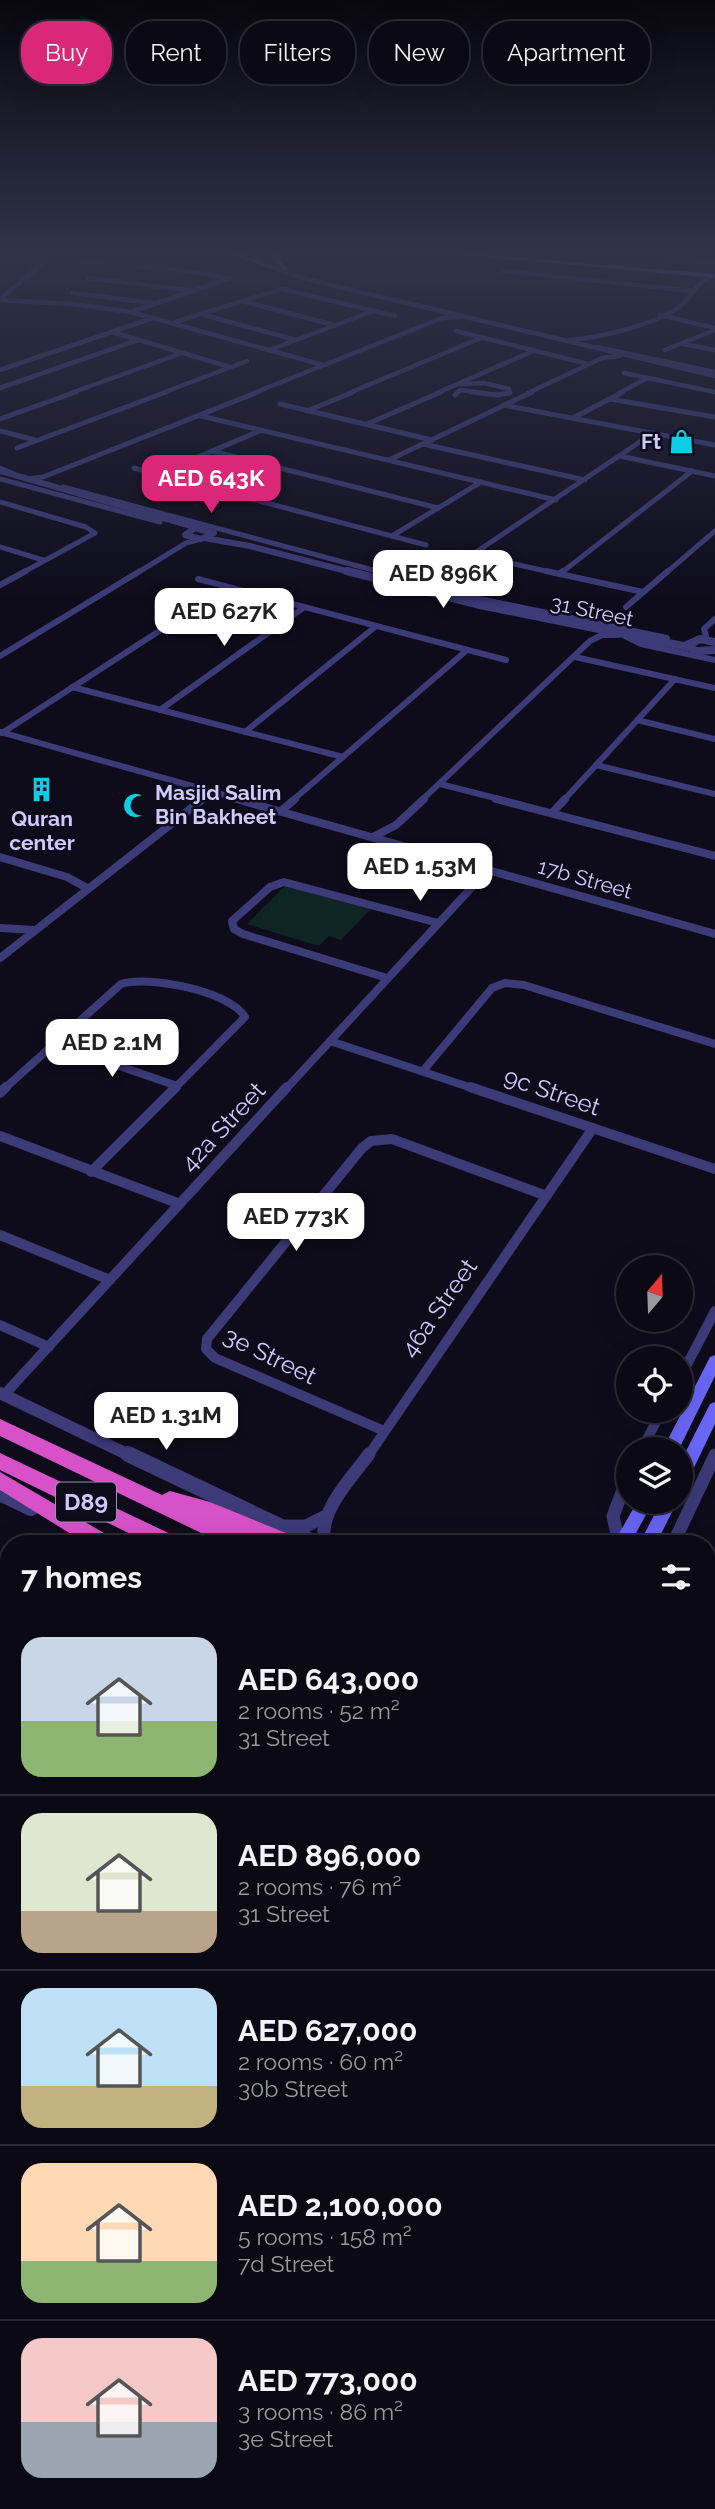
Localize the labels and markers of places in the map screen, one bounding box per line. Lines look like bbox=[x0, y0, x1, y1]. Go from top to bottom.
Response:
shop icon: Ft bbox=[667, 428, 695, 456]
place label: Ft bbox=[641, 429, 661, 454]
pin: AED 643K bbox=[139, 456, 283, 515]
pin: AED 896K bbox=[371, 550, 515, 610]
pin: AED 627K bbox=[152, 588, 296, 648]
building icon: Quran center bbox=[28, 776, 56, 804]
place label: Masjid Salim Bin Bakheet bbox=[155, 780, 281, 829]
mosque icon: Masjid Salim Bin Bakheet bbox=[121, 791, 149, 819]
place label: Quran center bbox=[9, 806, 75, 855]
pin: AED 1.53M bbox=[340, 844, 500, 903]
pin: AED 2.1M bbox=[40, 1020, 184, 1079]
pin: AED 773K bbox=[224, 1194, 368, 1253]
pin: AED 1.31M bbox=[86, 1392, 246, 1452]

